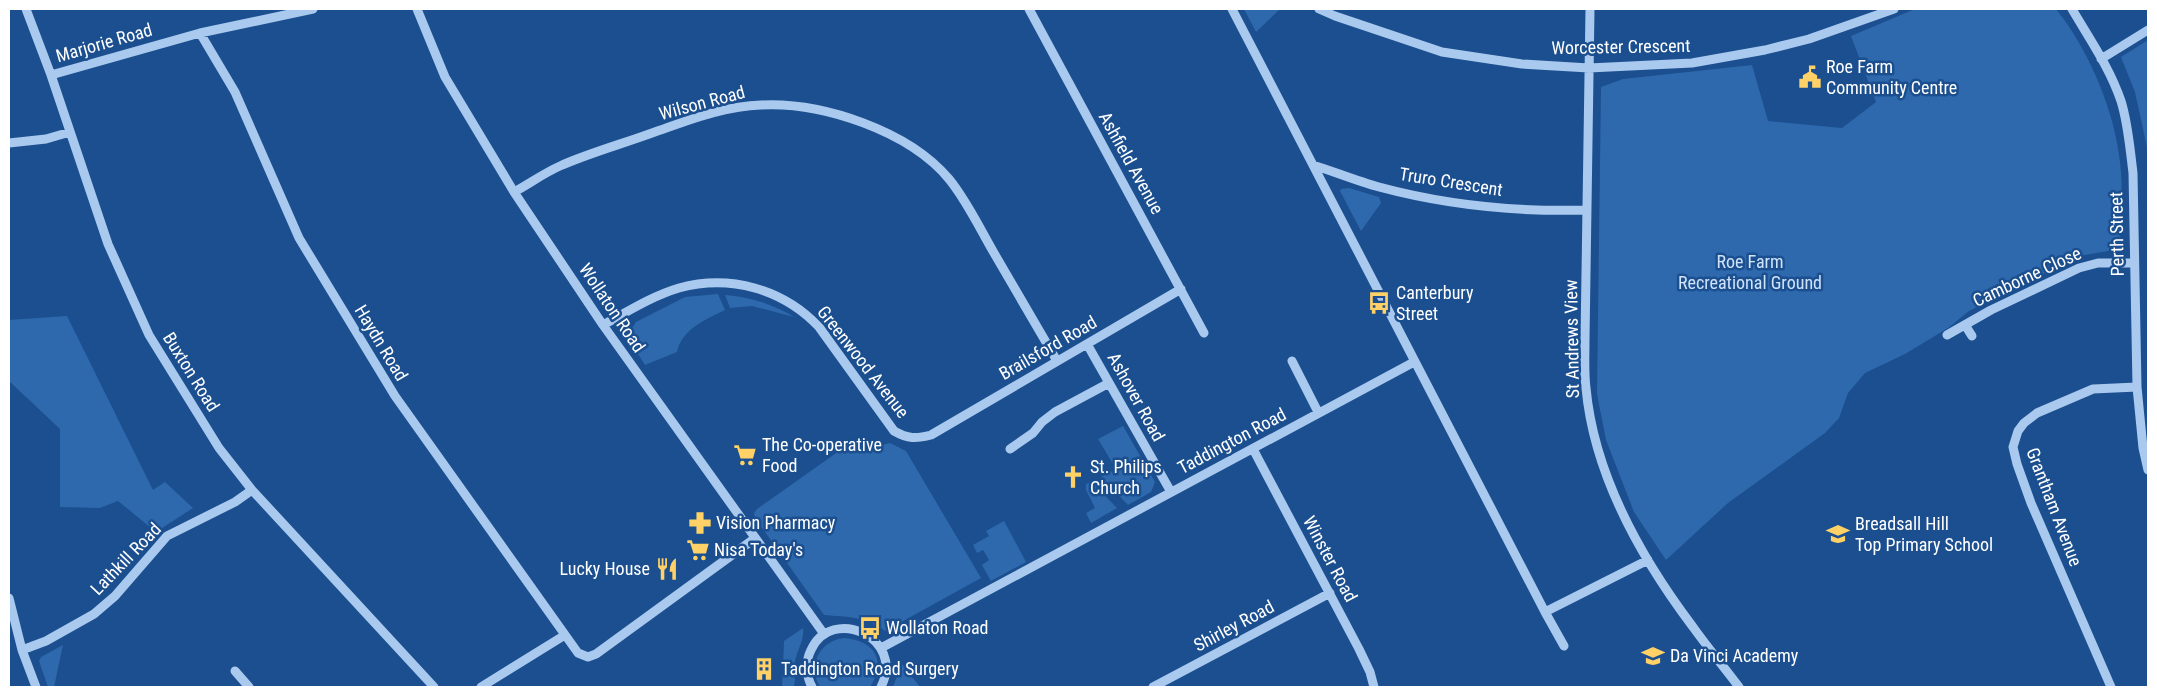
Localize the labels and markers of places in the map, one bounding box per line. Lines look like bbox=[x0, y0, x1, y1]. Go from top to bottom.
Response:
place label: Roe Farm Community Centre bbox=[1826, 56, 1957, 98]
public building icon: Roe Farm Community Centre bbox=[1797, 64, 1823, 90]
place label: Canterbury Street bbox=[1396, 282, 1474, 324]
bus stop icon: Canterbury Street bbox=[1366, 290, 1392, 316]
place label: The Co-operative Food bbox=[762, 434, 882, 476]
supermarket icon: The Co-operative Food bbox=[732, 442, 758, 468]
place label: St. Philips Church bbox=[1090, 456, 1162, 498]
church icon: St. Philips Church bbox=[1060, 464, 1086, 490]
pharmacy icon: Vision Pharmacy bbox=[687, 510, 713, 536]
place label: Vision Pharmacy bbox=[716, 512, 836, 533]
place label: Breadsall Hill Top Primary School bbox=[1855, 513, 1993, 555]
school or university icon: Breadsall Hill Top Primary School bbox=[1825, 521, 1851, 547]
supermarket icon: Nisa Today's bbox=[685, 537, 711, 563]
place label: Nisa Today's bbox=[714, 539, 803, 560]
restaurant icon: Lucky House bbox=[654, 556, 680, 582]
place label: Lucky House bbox=[560, 558, 650, 579]
bus stop icon: Wollaton Road bbox=[857, 615, 883, 641]
place label: Wollaton Road bbox=[886, 617, 989, 638]
school or university icon: Da Vinci Academy bbox=[1640, 643, 1666, 669]
place label: Da Vinci Academy bbox=[1670, 645, 1799, 666]
building icon: Taddington Road Surgery bbox=[751, 656, 777, 682]
place label: Taddington Road Surgery bbox=[781, 658, 959, 679]

